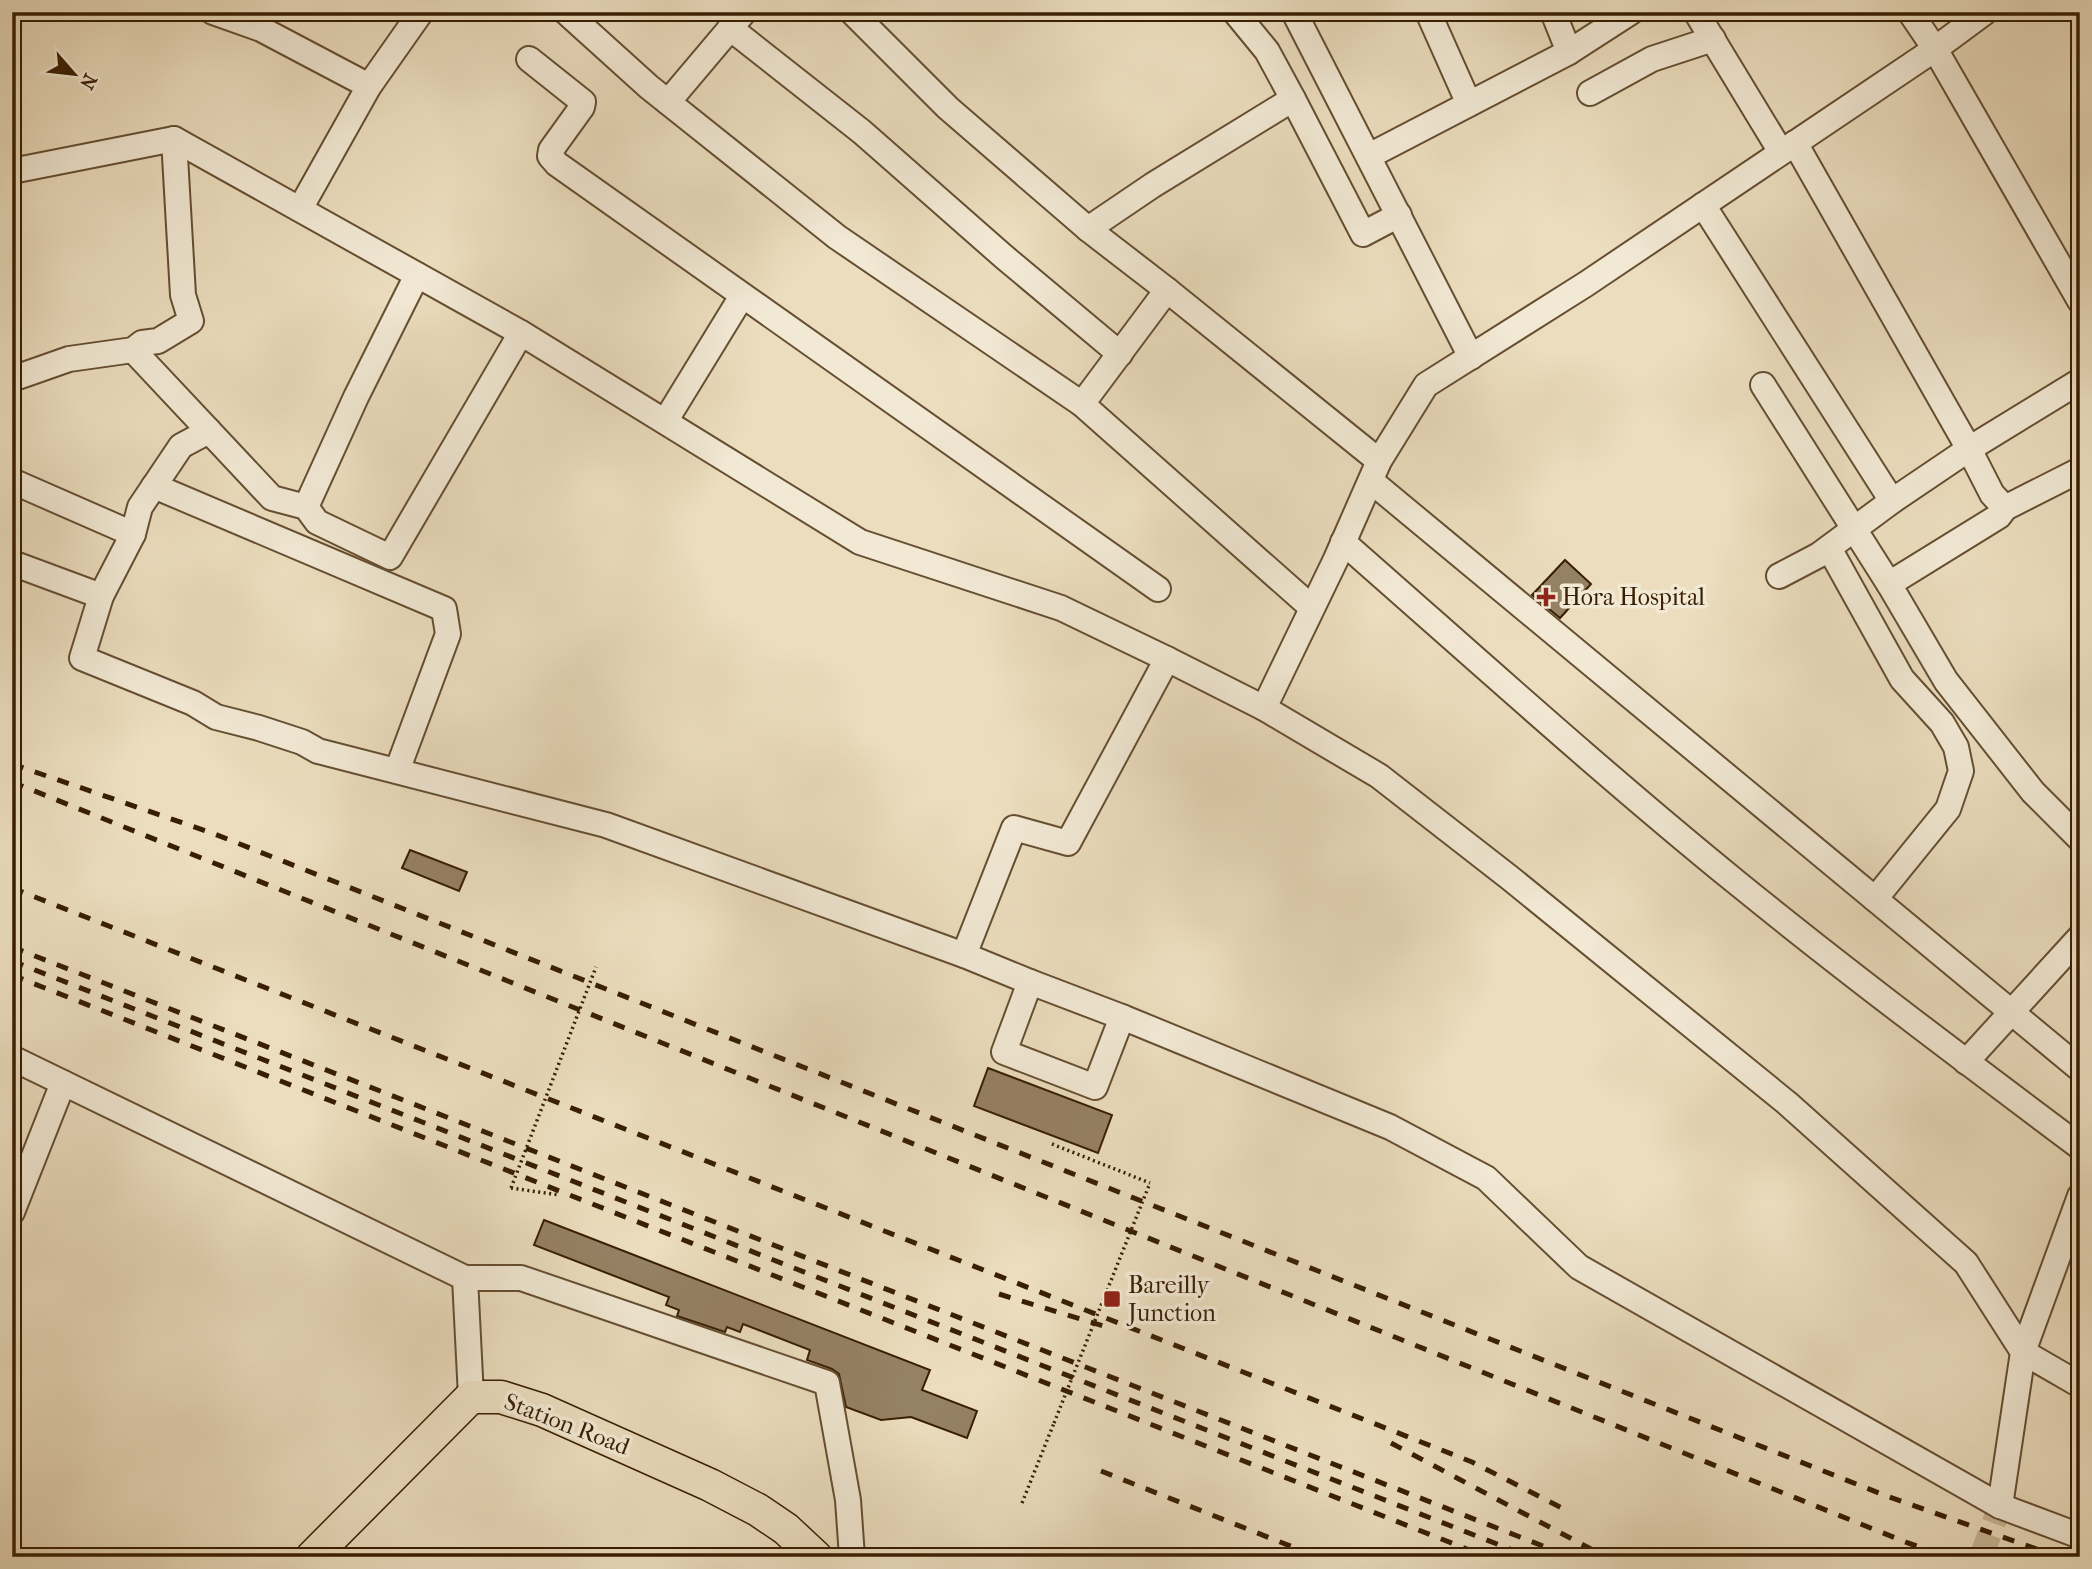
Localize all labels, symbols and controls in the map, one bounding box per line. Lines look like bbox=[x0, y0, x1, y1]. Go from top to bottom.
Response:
north arrow bbox=[38, 38, 108, 108]
text: N bbox=[75, 70, 101, 94]
place label: Hora Hospital bbox=[1562, 583, 1705, 611]
marker: Hora Hospital bbox=[1536, 587, 1556, 607]
place label: Bareilly Junction bbox=[1126, 1271, 1216, 1327]
marker: Bareilly Junction bbox=[1102, 1289, 1122, 1309]
street label: Station Road bbox=[500, 1387, 635, 1461]

